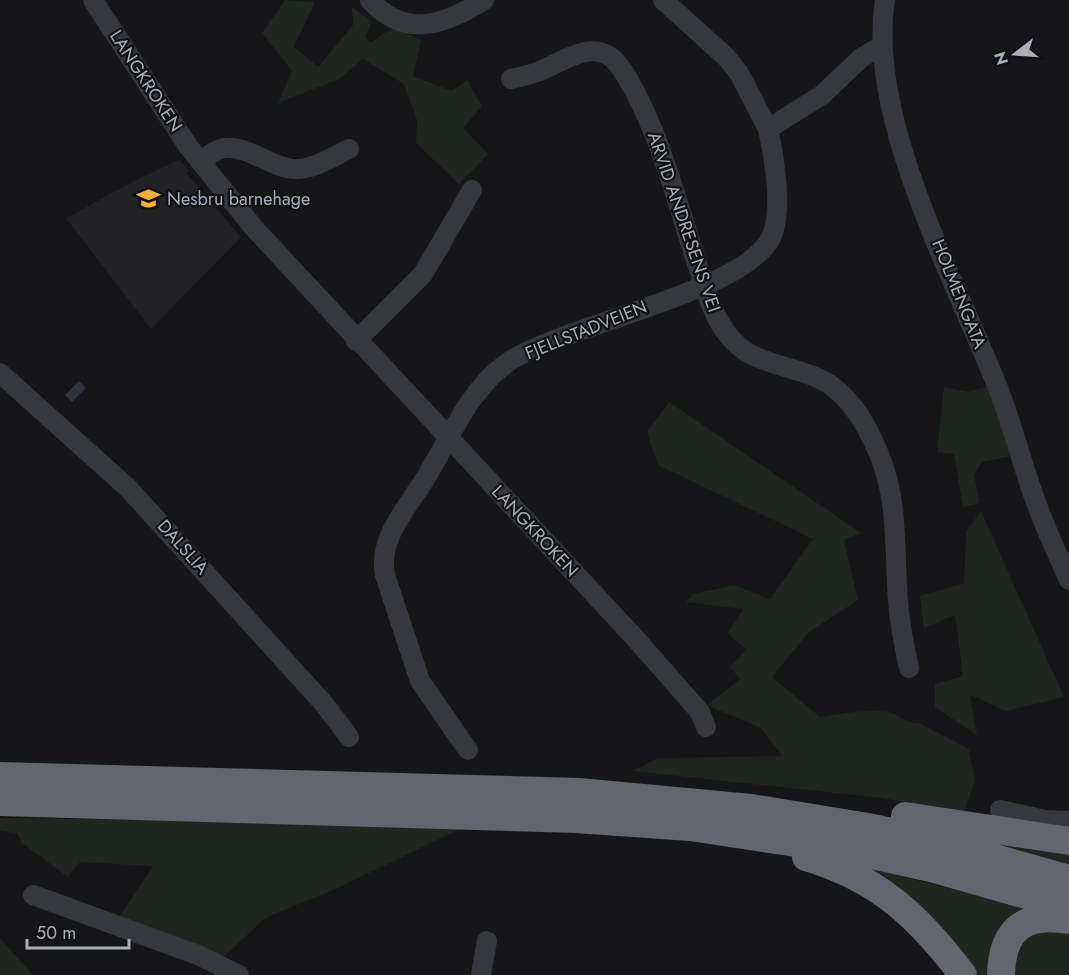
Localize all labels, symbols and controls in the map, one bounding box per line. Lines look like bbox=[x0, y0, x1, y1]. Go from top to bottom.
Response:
north arrow bbox=[985, 24, 1045, 84]
street label: LANGKROKEN bbox=[103, 25, 189, 137]
text: N bbox=[988, 49, 1014, 68]
street label: ARVID ANDRESENS VEI bbox=[641, 128, 727, 316]
school or university icon: Nesbru barnehage bbox=[136, 186, 162, 212]
place label: Nesbru barnehage bbox=[167, 186, 310, 212]
street label: HOLMENGATA bbox=[925, 235, 993, 353]
street label: FJELLSTADVEIEN bbox=[521, 294, 651, 366]
street label: LANGKROKEN bbox=[486, 479, 584, 583]
street label: DALSLIA bbox=[151, 514, 215, 580]
scale bar bbox=[27, 912, 129, 950]
text: 50 m bbox=[36, 920, 76, 946]

